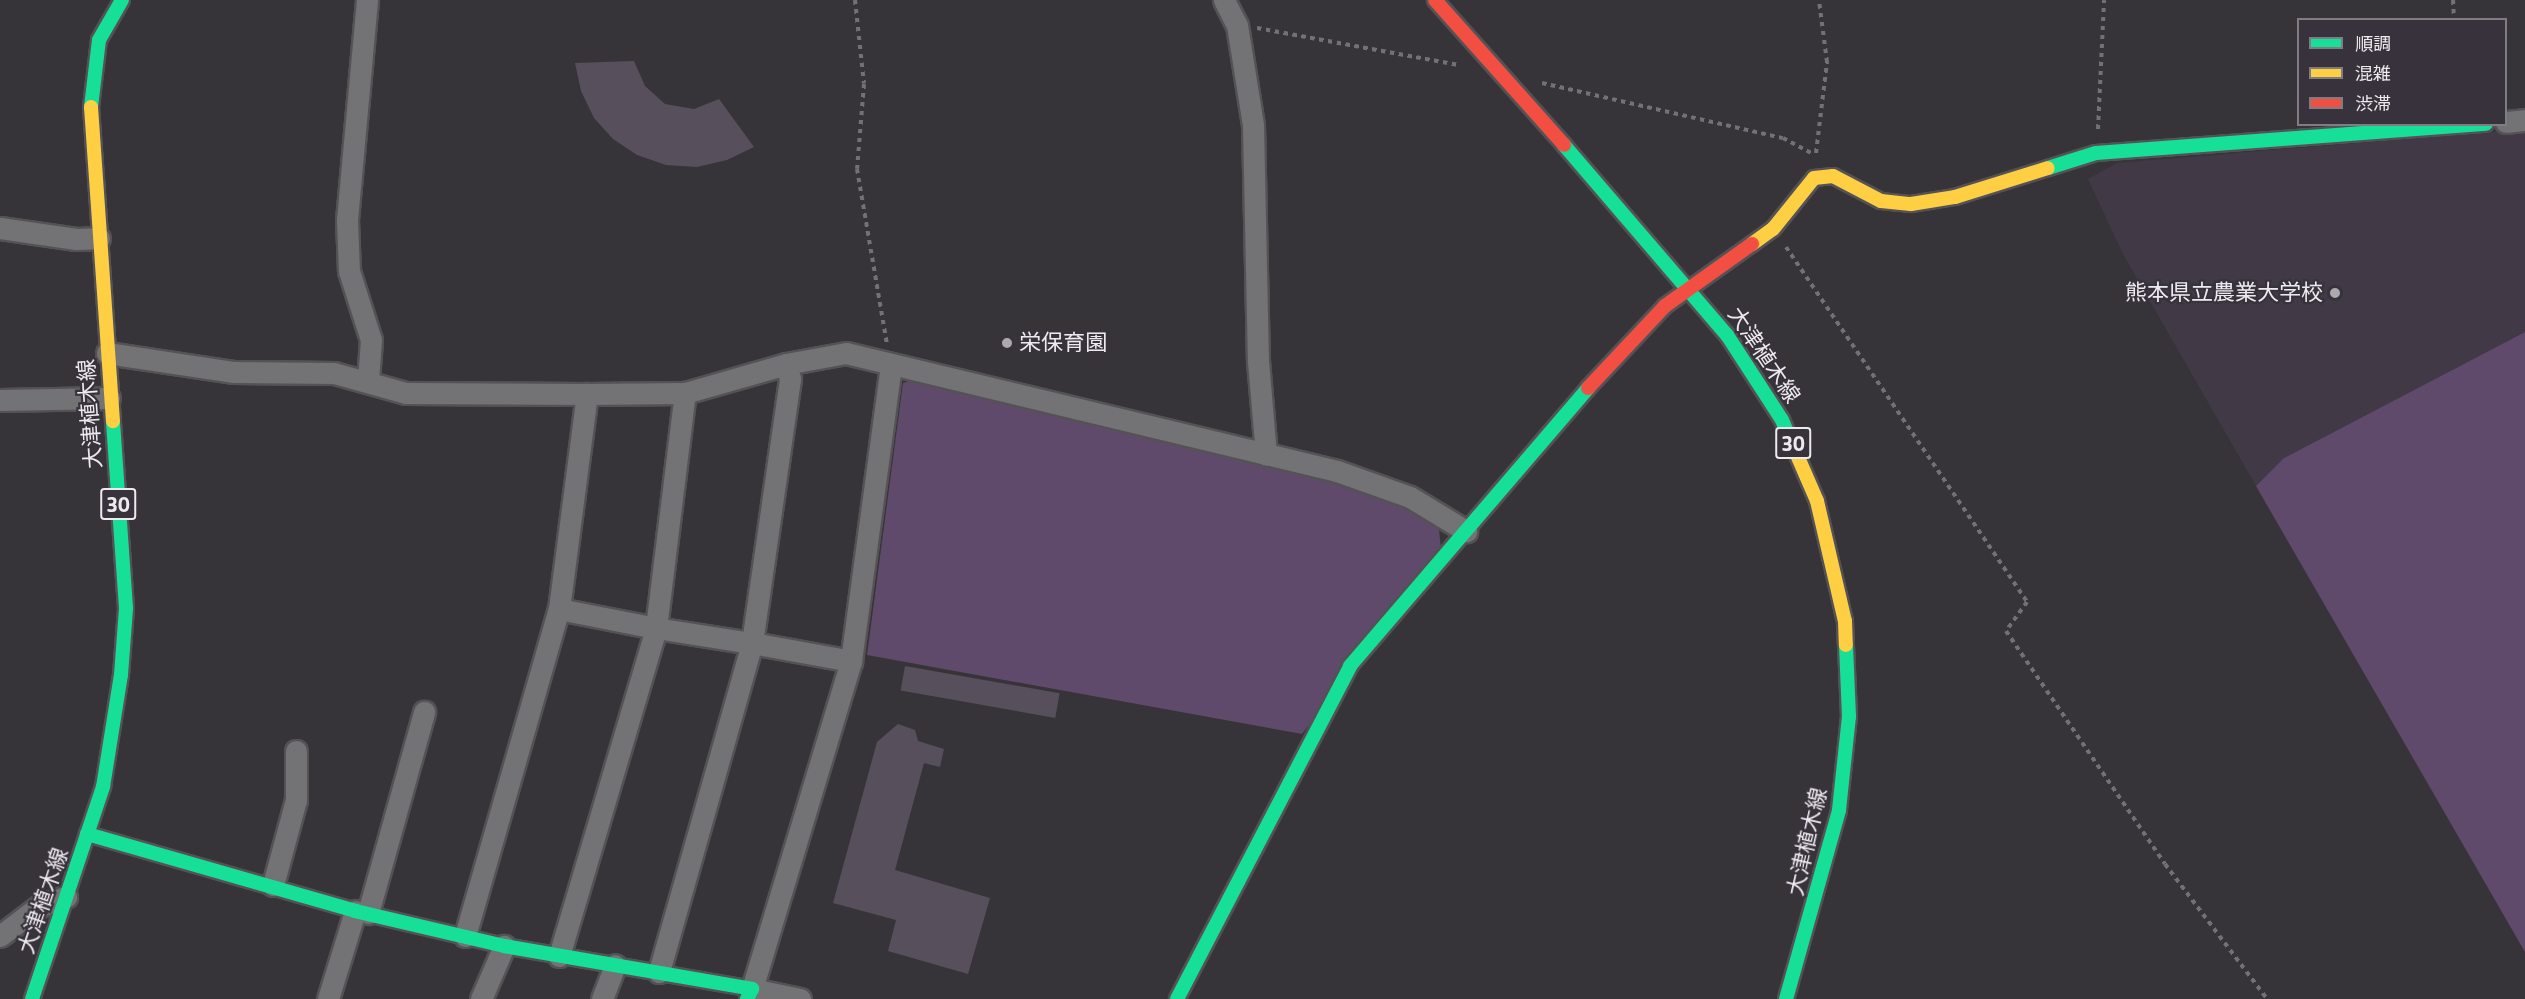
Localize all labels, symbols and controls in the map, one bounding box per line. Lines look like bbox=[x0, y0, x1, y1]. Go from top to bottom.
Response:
legend bbox=[2297, 18, 2507, 126]
text: 順調 bbox=[2355, 30, 2391, 57]
text: 混雑 bbox=[2355, 60, 2391, 87]
text: 渋滞 bbox=[2355, 90, 2391, 117]
place label: 熊本県立農業大学校 bbox=[2125, 280, 2323, 306]
marker: 熊本県立農業大学校 bbox=[2328, 286, 2342, 300]
street label: 大津植木線 bbox=[1722, 302, 1806, 408]
place label: 栄保育園 bbox=[1019, 330, 1107, 356]
marker: 栄保育園 bbox=[1000, 336, 1014, 350]
street label: 大津植木線 bbox=[73, 358, 107, 470]
road number: 30 bbox=[1775, 425, 1811, 461]
road number: 30 bbox=[100, 486, 136, 522]
street label: 大津植木線 bbox=[1782, 785, 1832, 899]
street label: 大津植木線 bbox=[13, 845, 73, 957]

